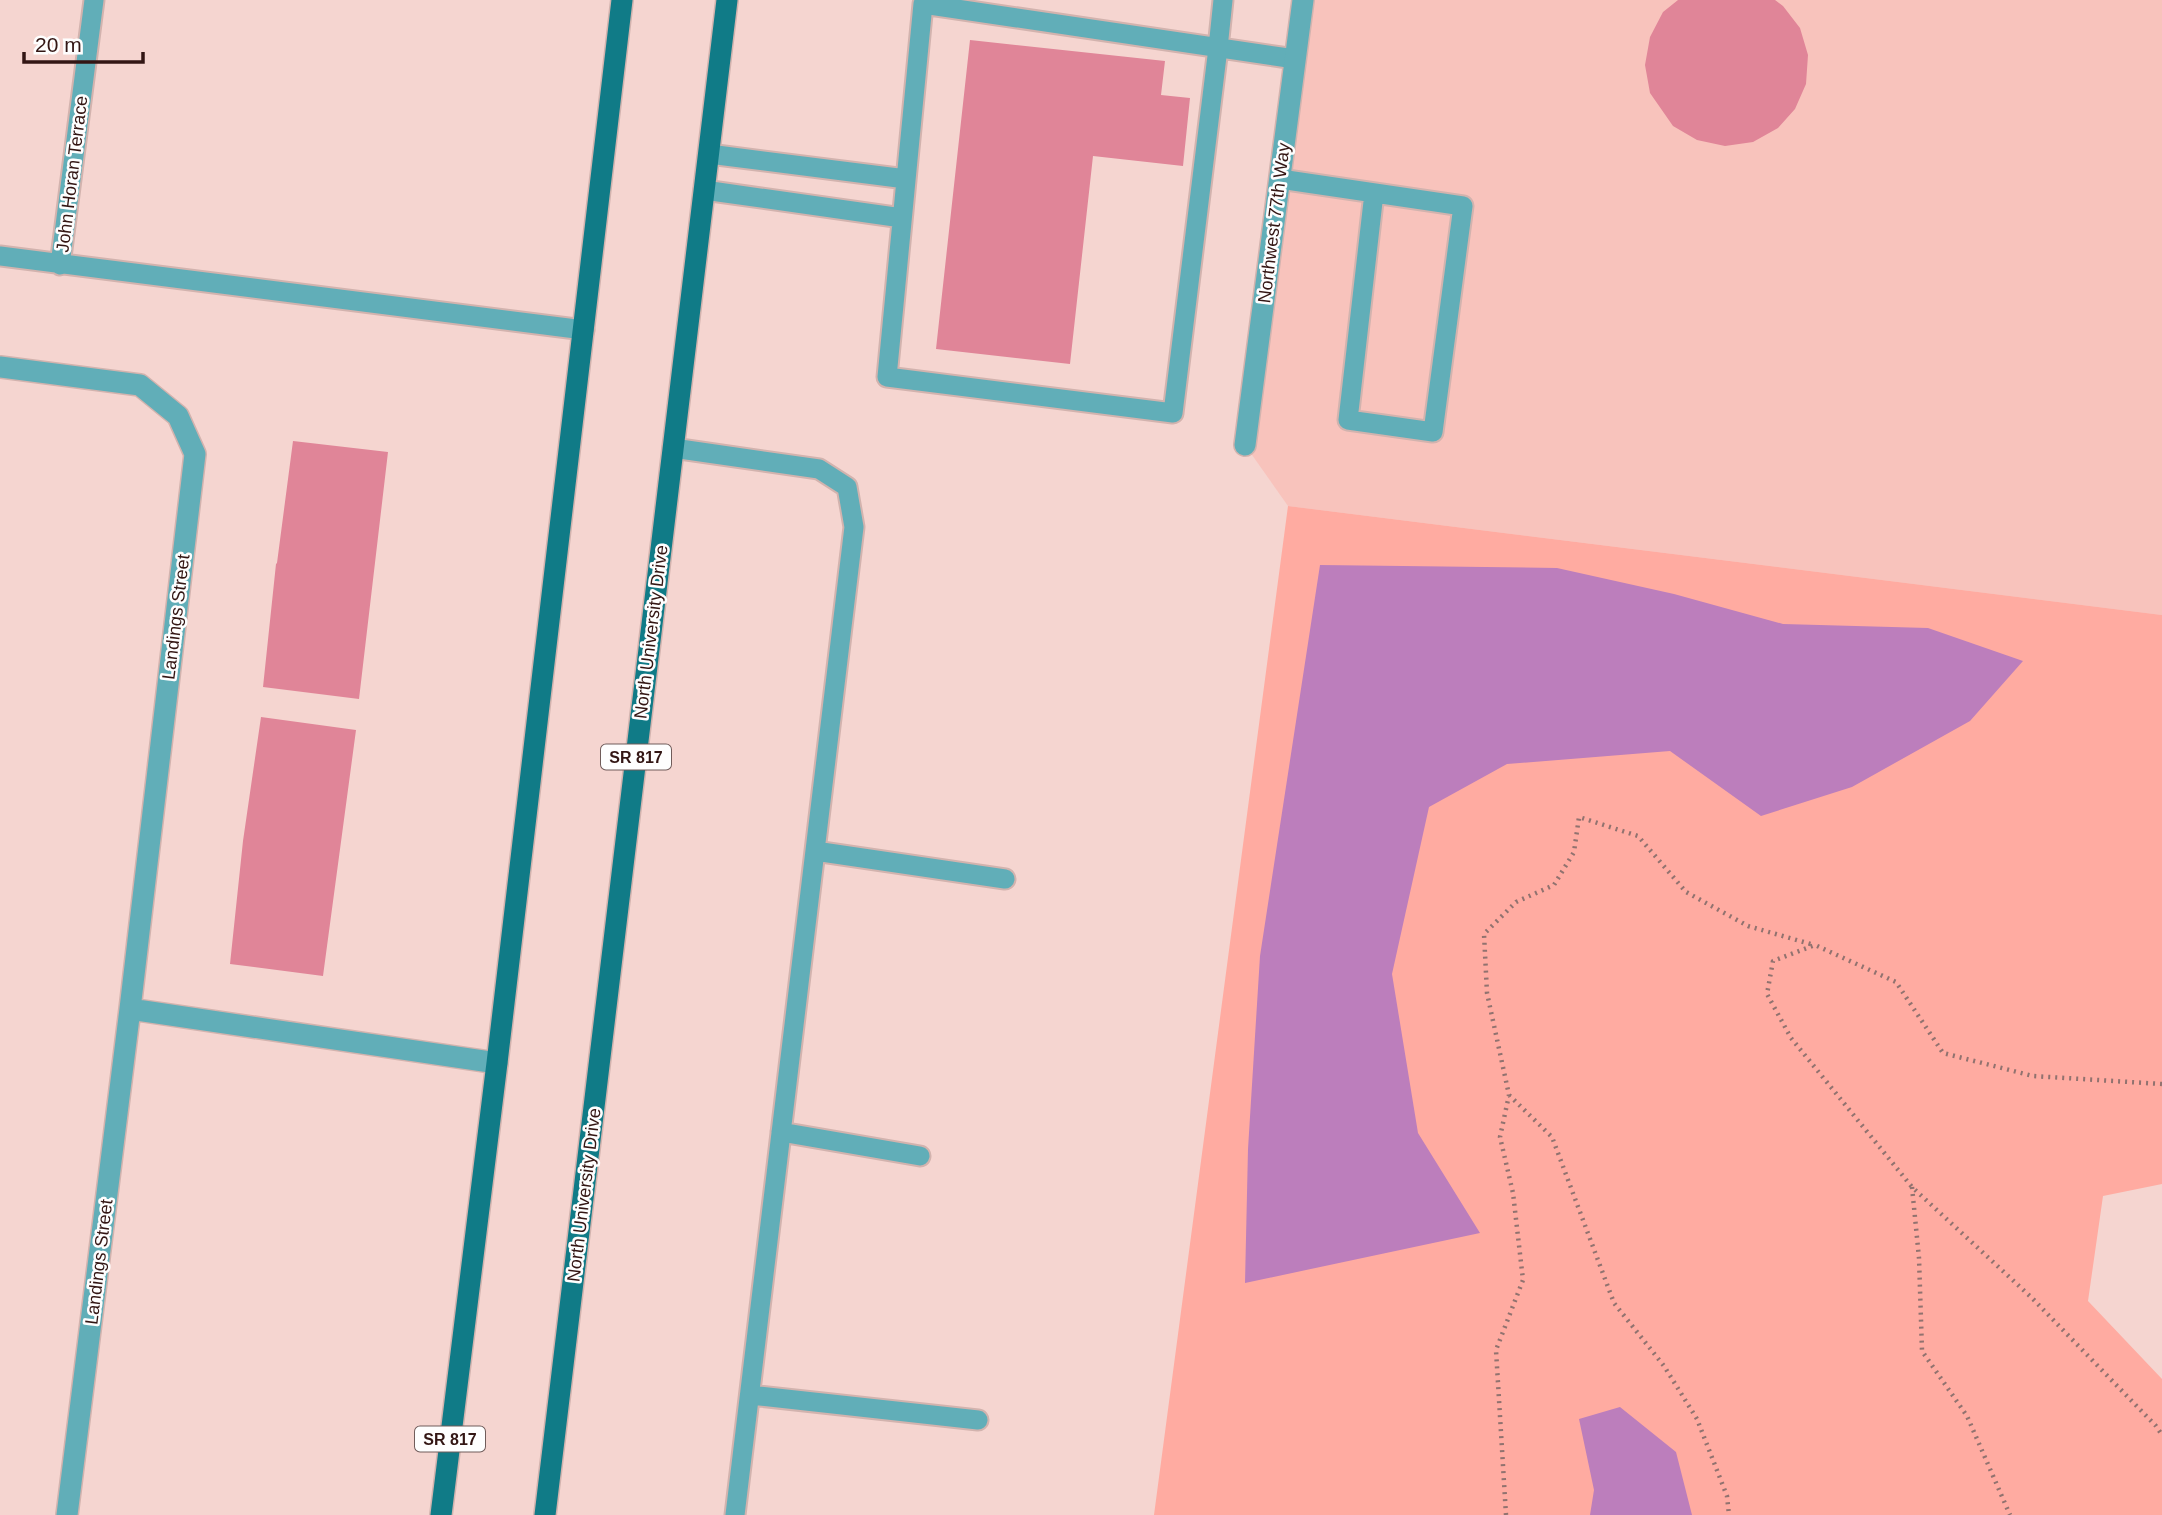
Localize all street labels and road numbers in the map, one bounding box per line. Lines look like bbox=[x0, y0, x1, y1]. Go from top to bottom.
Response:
street label: John Horan Terrace bbox=[52, 94, 92, 254]
street label: Northwest 77th Way bbox=[1254, 142, 1294, 304]
street label: North University Drive bbox=[630, 544, 672, 720]
street label: Landings Street bbox=[158, 553, 194, 681]
road number: SR 817 bbox=[601, 744, 671, 770]
street label: North University Drive bbox=[563, 1107, 605, 1283]
street label: Landings Street bbox=[81, 1198, 117, 1326]
road number: SR 817 bbox=[415, 1427, 485, 1452]

